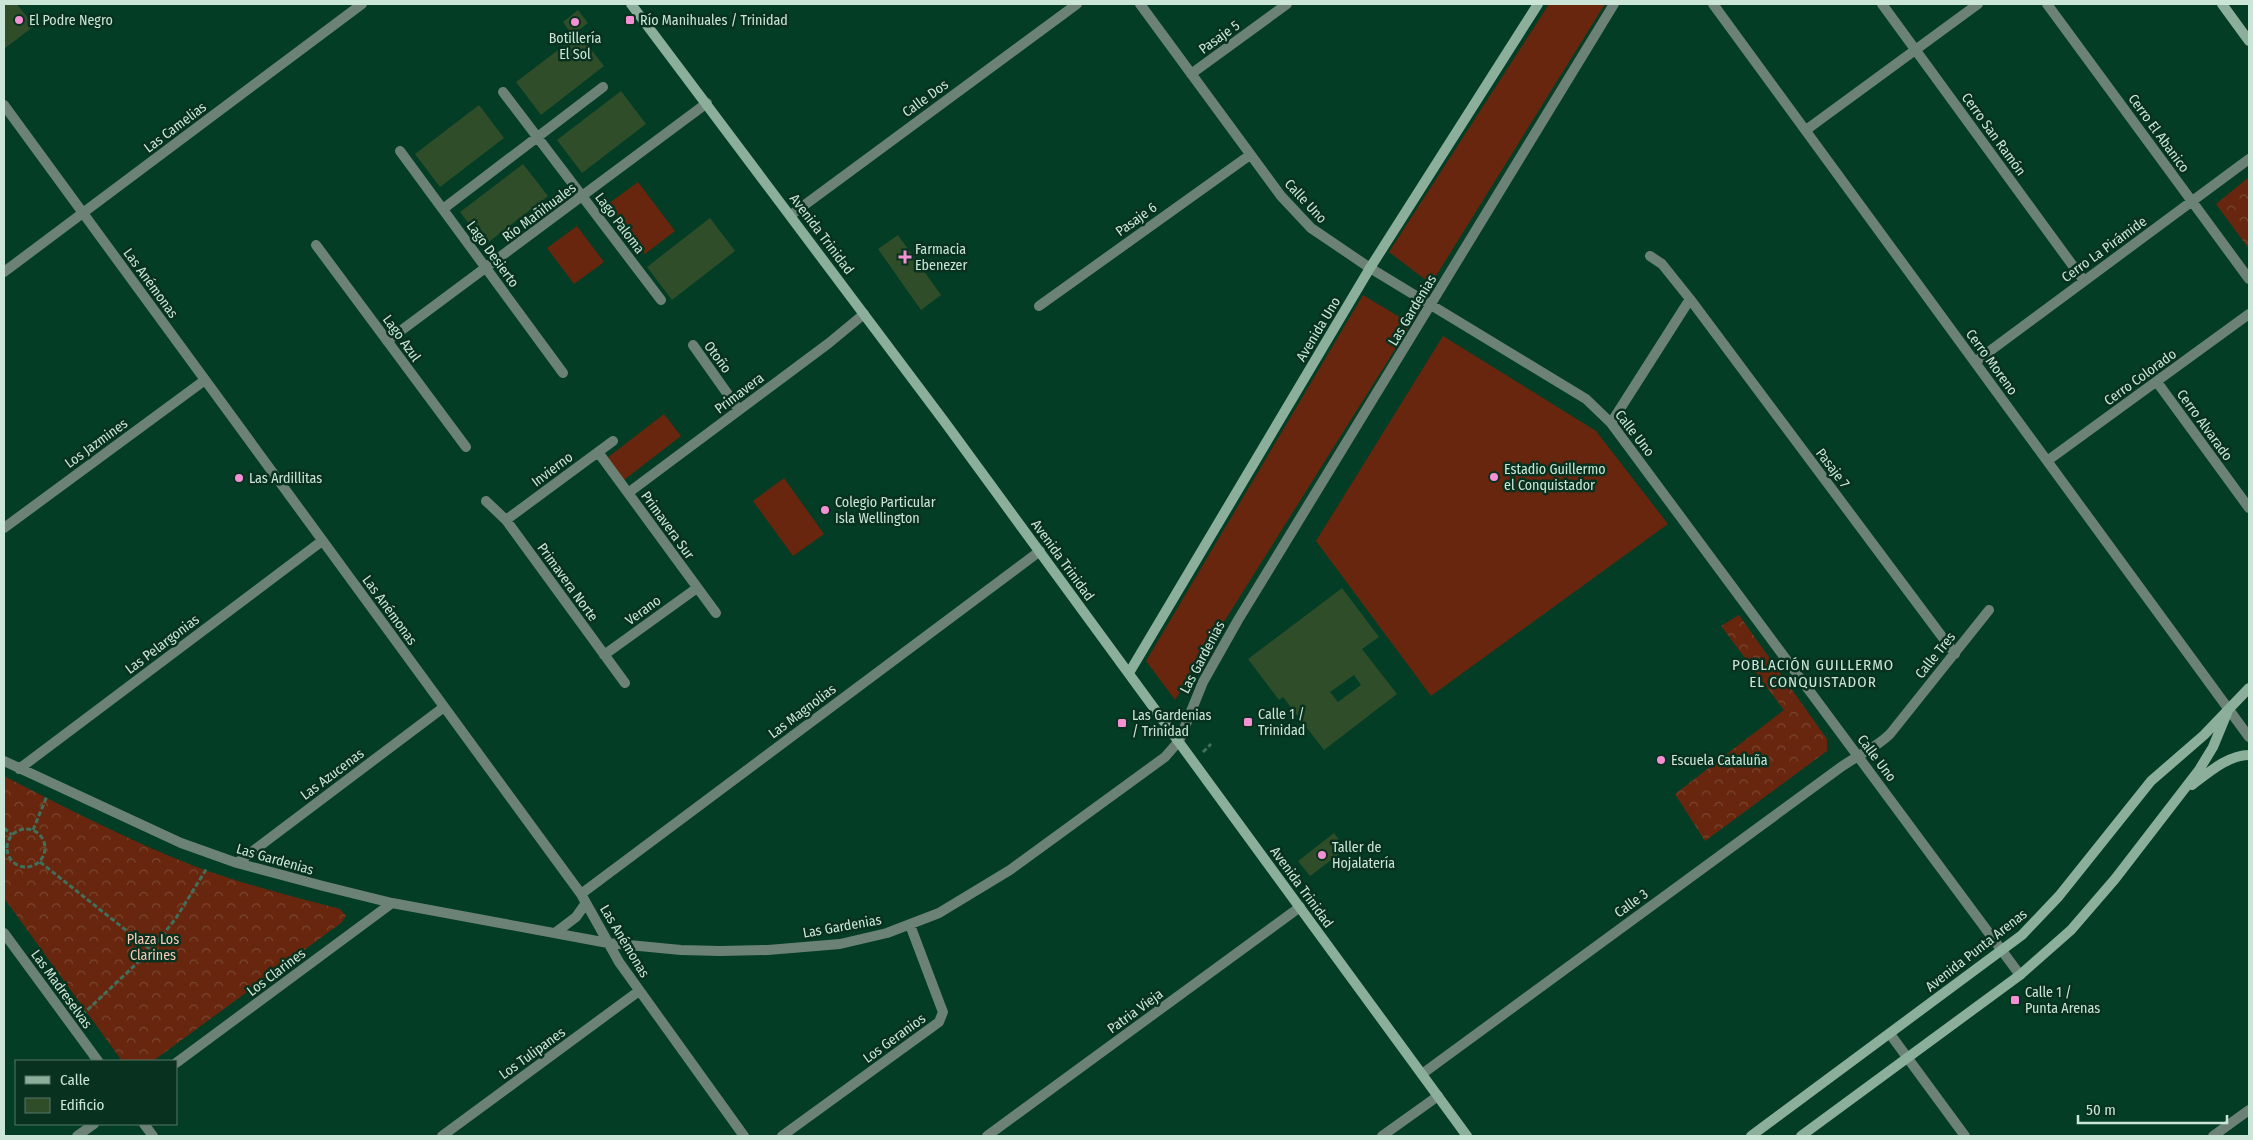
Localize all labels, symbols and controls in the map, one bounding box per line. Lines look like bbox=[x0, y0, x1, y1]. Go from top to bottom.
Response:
place label: El Podre Negro bbox=[29, 12, 113, 29]
place label: Río Manihuales / Trinidad bbox=[640, 12, 788, 29]
marker: El Podre Negro bbox=[13, 14, 25, 26]
marker: Río Manihuales / Trinidad bbox=[624, 14, 636, 26]
marker: Botillería El Sol bbox=[569, 16, 581, 28]
street label: Pasaje 5 bbox=[1196, 17, 1243, 58]
place label: Botillería El Sol bbox=[549, 30, 601, 63]
street label: Calle Dos bbox=[899, 76, 952, 121]
street label: Cerro San Ramón bbox=[1958, 90, 2029, 179]
street label: Cerro El Abanico bbox=[2124, 91, 2193, 176]
street label: Las Camelias bbox=[141, 98, 210, 156]
street label: Calle Uno bbox=[1281, 176, 1330, 227]
street label: Río Mañihuales bbox=[499, 179, 579, 246]
street label: Lago Paloma bbox=[591, 190, 648, 257]
street label: Avenida Trinidad bbox=[786, 191, 857, 278]
street label: Pasaje 6 bbox=[1112, 199, 1160, 240]
street label: Cerro La Pirámide bbox=[2058, 213, 2150, 286]
street label: Lago Desierto bbox=[463, 218, 522, 291]
place label: Farmacia Ebenezer bbox=[915, 241, 967, 274]
street label: Las Anémonas bbox=[120, 245, 182, 321]
marker: Farmacia Ebenezer bbox=[899, 251, 911, 263]
street label: Las Gardenias bbox=[1385, 272, 1440, 349]
street label: Avenida Uno bbox=[1293, 294, 1344, 364]
street label: Lago Azul bbox=[379, 312, 424, 365]
street label: Cerro Moreno bbox=[1962, 326, 2021, 399]
street label: Otoño bbox=[700, 338, 735, 377]
street label: Cerro Colorado bbox=[2101, 346, 2180, 409]
street label: Primavera bbox=[711, 369, 767, 417]
street label: Cerro Alvarado bbox=[2173, 386, 2236, 464]
street label: Calle Uno bbox=[1611, 407, 1658, 460]
street label: Los Jazmines bbox=[62, 415, 131, 472]
street label: Pasaje 7 bbox=[1812, 445, 1853, 492]
street label: Invierno bbox=[528, 448, 576, 490]
place label: Estadio Guillermo el Conquistador bbox=[1504, 461, 1606, 494]
place label: Las Ardillitas bbox=[249, 470, 322, 487]
marker: Estadio Guillermo el Conquistador bbox=[1488, 471, 1500, 483]
marker: Las Ardillitas bbox=[233, 472, 245, 484]
street label: Primavera Sur bbox=[637, 488, 698, 563]
place label: Colegio Particular Isla Wellington bbox=[835, 494, 936, 527]
marker: Colegio Particular Isla Wellington bbox=[819, 504, 831, 516]
street label: Avenida Trinidad bbox=[1027, 516, 1098, 604]
street label: Primavera Norte bbox=[534, 540, 602, 625]
street label: Las Anémonas bbox=[359, 572, 421, 648]
street label: Verano bbox=[622, 592, 664, 629]
street label: Las Pelargonias bbox=[122, 611, 203, 678]
street label: Las Gardenias bbox=[1176, 618, 1229, 696]
street label: Calle Tres bbox=[1912, 629, 1959, 682]
district label: POBLACIÓN GUILLERMO EL CONQUISTADOR bbox=[1732, 656, 1894, 691]
street label: Las Magnolias bbox=[765, 680, 839, 742]
place label: Calle 1 / Trinidad bbox=[1258, 706, 1305, 739]
place label: Las Gardenias / Trinidad bbox=[1132, 707, 1212, 740]
marker: Calle 1 / Trinidad bbox=[1242, 716, 1254, 728]
marker: Las Gardenias / Trinidad bbox=[1116, 717, 1128, 729]
street label: Calle Uno bbox=[1854, 732, 1900, 785]
street label: Las Azucenas bbox=[297, 745, 367, 804]
place label: Escuela Cataluña bbox=[1671, 752, 1768, 769]
marker: Escuela Cataluña bbox=[1655, 754, 1667, 766]
place label: Taller de Hojalatería bbox=[1332, 839, 1395, 872]
street label: Las Gardenias bbox=[234, 840, 315, 879]
street label: Avenida Trinidad bbox=[1266, 843, 1337, 931]
marker: Taller de Hojalatería bbox=[1316, 849, 1328, 861]
street label: Calle 3 bbox=[1611, 885, 1651, 921]
street label: Las Anémonas bbox=[596, 902, 653, 981]
street label: Avenida Punta Arenas bbox=[1922, 905, 2030, 995]
street label: Las Gardenias bbox=[801, 911, 883, 942]
park label: Plaza Los Clarines bbox=[127, 931, 179, 964]
street label: Los Clarines bbox=[244, 945, 309, 1000]
street label: Las Madreselvas bbox=[27, 947, 96, 1032]
place label: Calle 1 / Punta Arenas bbox=[2025, 984, 2100, 1017]
street label: Patria Vieja bbox=[1104, 985, 1167, 1037]
marker: Calle 1 / Punta Arenas bbox=[2009, 994, 2021, 1006]
street label: Los Geranios bbox=[860, 1010, 929, 1067]
street label: Los Tulipanes bbox=[496, 1024, 569, 1083]
legend bbox=[15, 1060, 178, 1125]
text: Calle bbox=[60, 1071, 90, 1089]
scale bar bbox=[2078, 1092, 2227, 1124]
text: Edificio bbox=[60, 1096, 105, 1114]
text: 50 m bbox=[2086, 1101, 2116, 1119]

